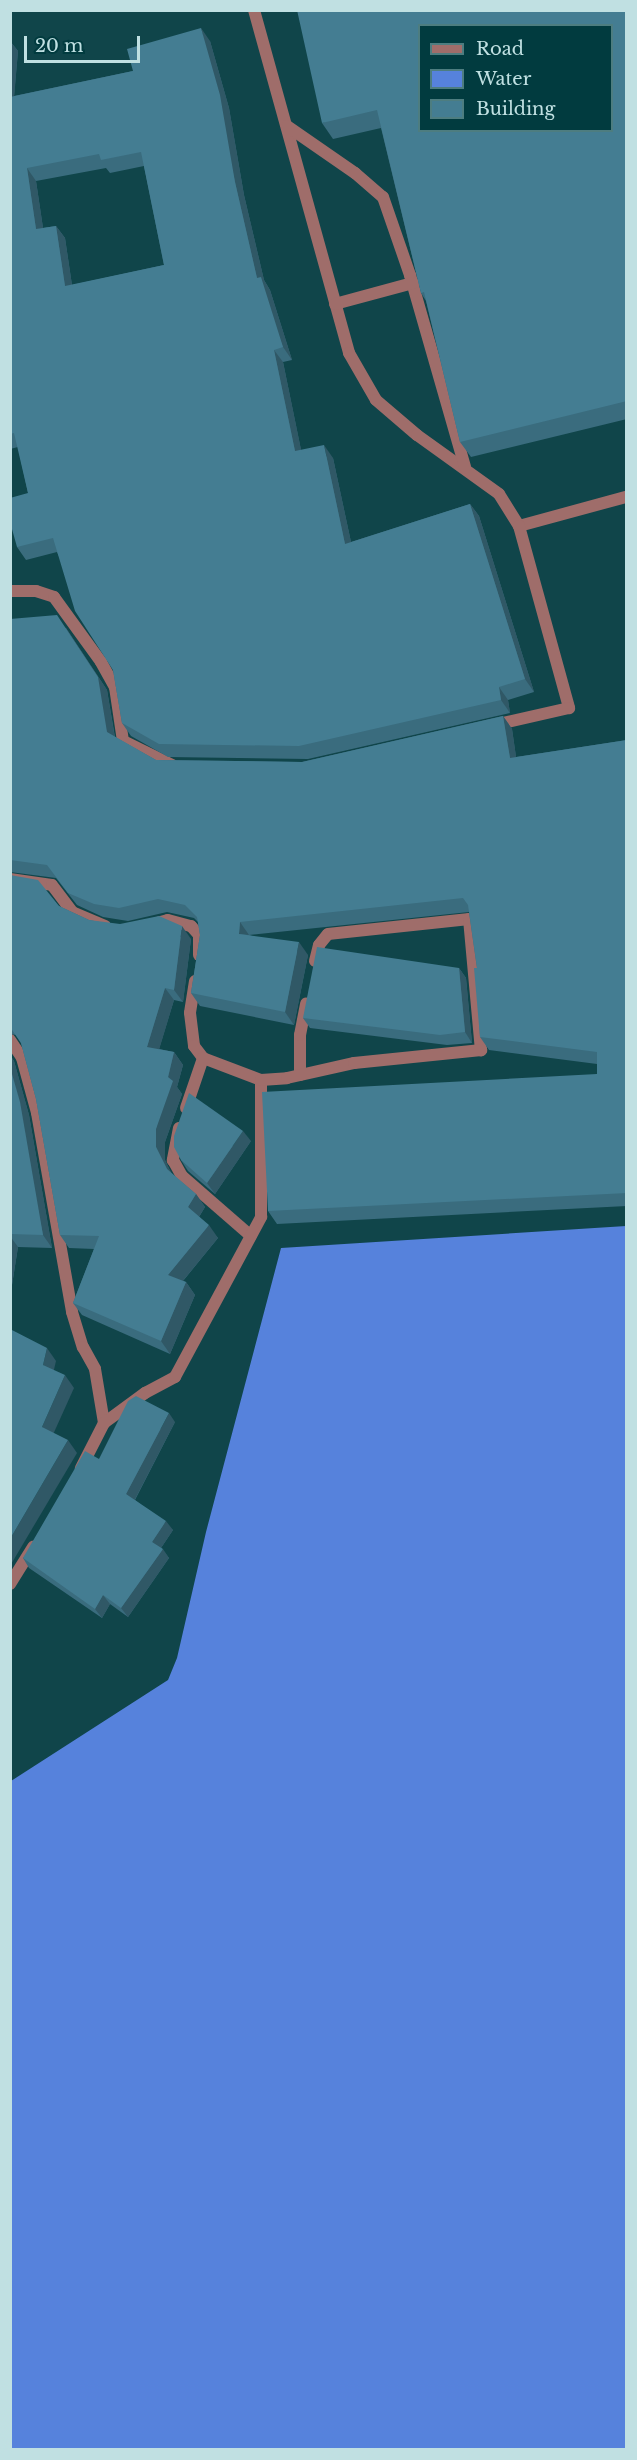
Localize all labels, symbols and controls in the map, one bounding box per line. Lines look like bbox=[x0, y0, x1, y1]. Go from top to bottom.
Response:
scale bar bbox=[27, 24, 142, 62]
legend bbox=[418, 24, 613, 132]
text: 20 m bbox=[35, 35, 83, 57]
text: Road bbox=[476, 38, 524, 60]
text: Water bbox=[476, 68, 531, 90]
text: Building bbox=[476, 98, 555, 120]

